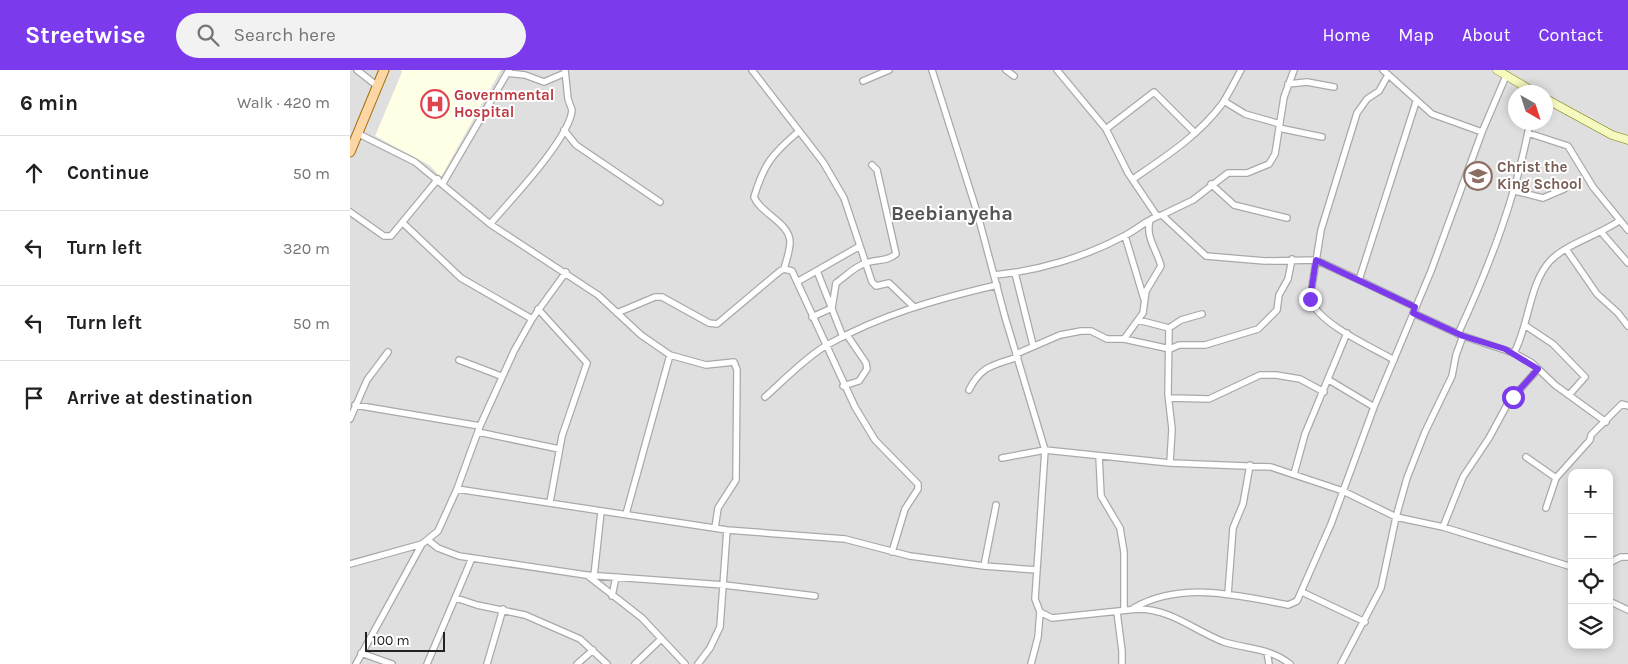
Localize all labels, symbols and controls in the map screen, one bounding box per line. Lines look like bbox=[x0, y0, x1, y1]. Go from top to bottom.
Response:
search box bbox=[176, 13, 526, 58]
text: Streetwise bbox=[25, 21, 146, 49]
icon: search bbox=[194, 21, 222, 49]
text: Search here bbox=[234, 24, 336, 46]
text: Home bbox=[1322, 24, 1370, 46]
text: Map bbox=[1398, 24, 1434, 46]
text: About bbox=[1462, 24, 1511, 46]
text: Contact bbox=[1539, 24, 1603, 46]
north arrow bbox=[1508, 85, 1553, 130]
place label: Governmental Hospital bbox=[454, 86, 554, 121]
hospital icon: Governmental Hospital bbox=[420, 89, 450, 119]
text: 6 min bbox=[20, 91, 78, 115]
text: Walk · 420 m bbox=[237, 93, 330, 112]
place label: Christ the King School bbox=[1497, 158, 1582, 193]
icon: ahead bbox=[20, 159, 48, 187]
school or university icon: Christ the King School bbox=[1463, 161, 1493, 191]
text: Continue bbox=[67, 162, 149, 184]
text: 50 m bbox=[293, 164, 330, 183]
district label: Beebianyeha bbox=[891, 202, 1013, 225]
icon: left bbox=[20, 234, 48, 262]
text: Turn left bbox=[67, 237, 142, 259]
text: 320 m bbox=[283, 239, 330, 258]
route end bbox=[1299, 288, 1322, 311]
icon: left bbox=[20, 309, 48, 337]
text: Turn left bbox=[67, 312, 142, 334]
text: 50 m bbox=[293, 314, 330, 333]
icon: arrive bbox=[20, 384, 48, 412]
route start bbox=[1502, 386, 1525, 409]
text: Arrive at destination bbox=[67, 387, 253, 409]
map controls bbox=[1568, 469, 1613, 649]
button: + bbox=[1568, 469, 1613, 514]
button: − bbox=[1568, 514, 1613, 559]
button: locate bbox=[1568, 559, 1613, 604]
button: layers bbox=[1568, 604, 1613, 649]
scale bar bbox=[365, 629, 445, 652]
text: 100 m bbox=[372, 632, 410, 649]

